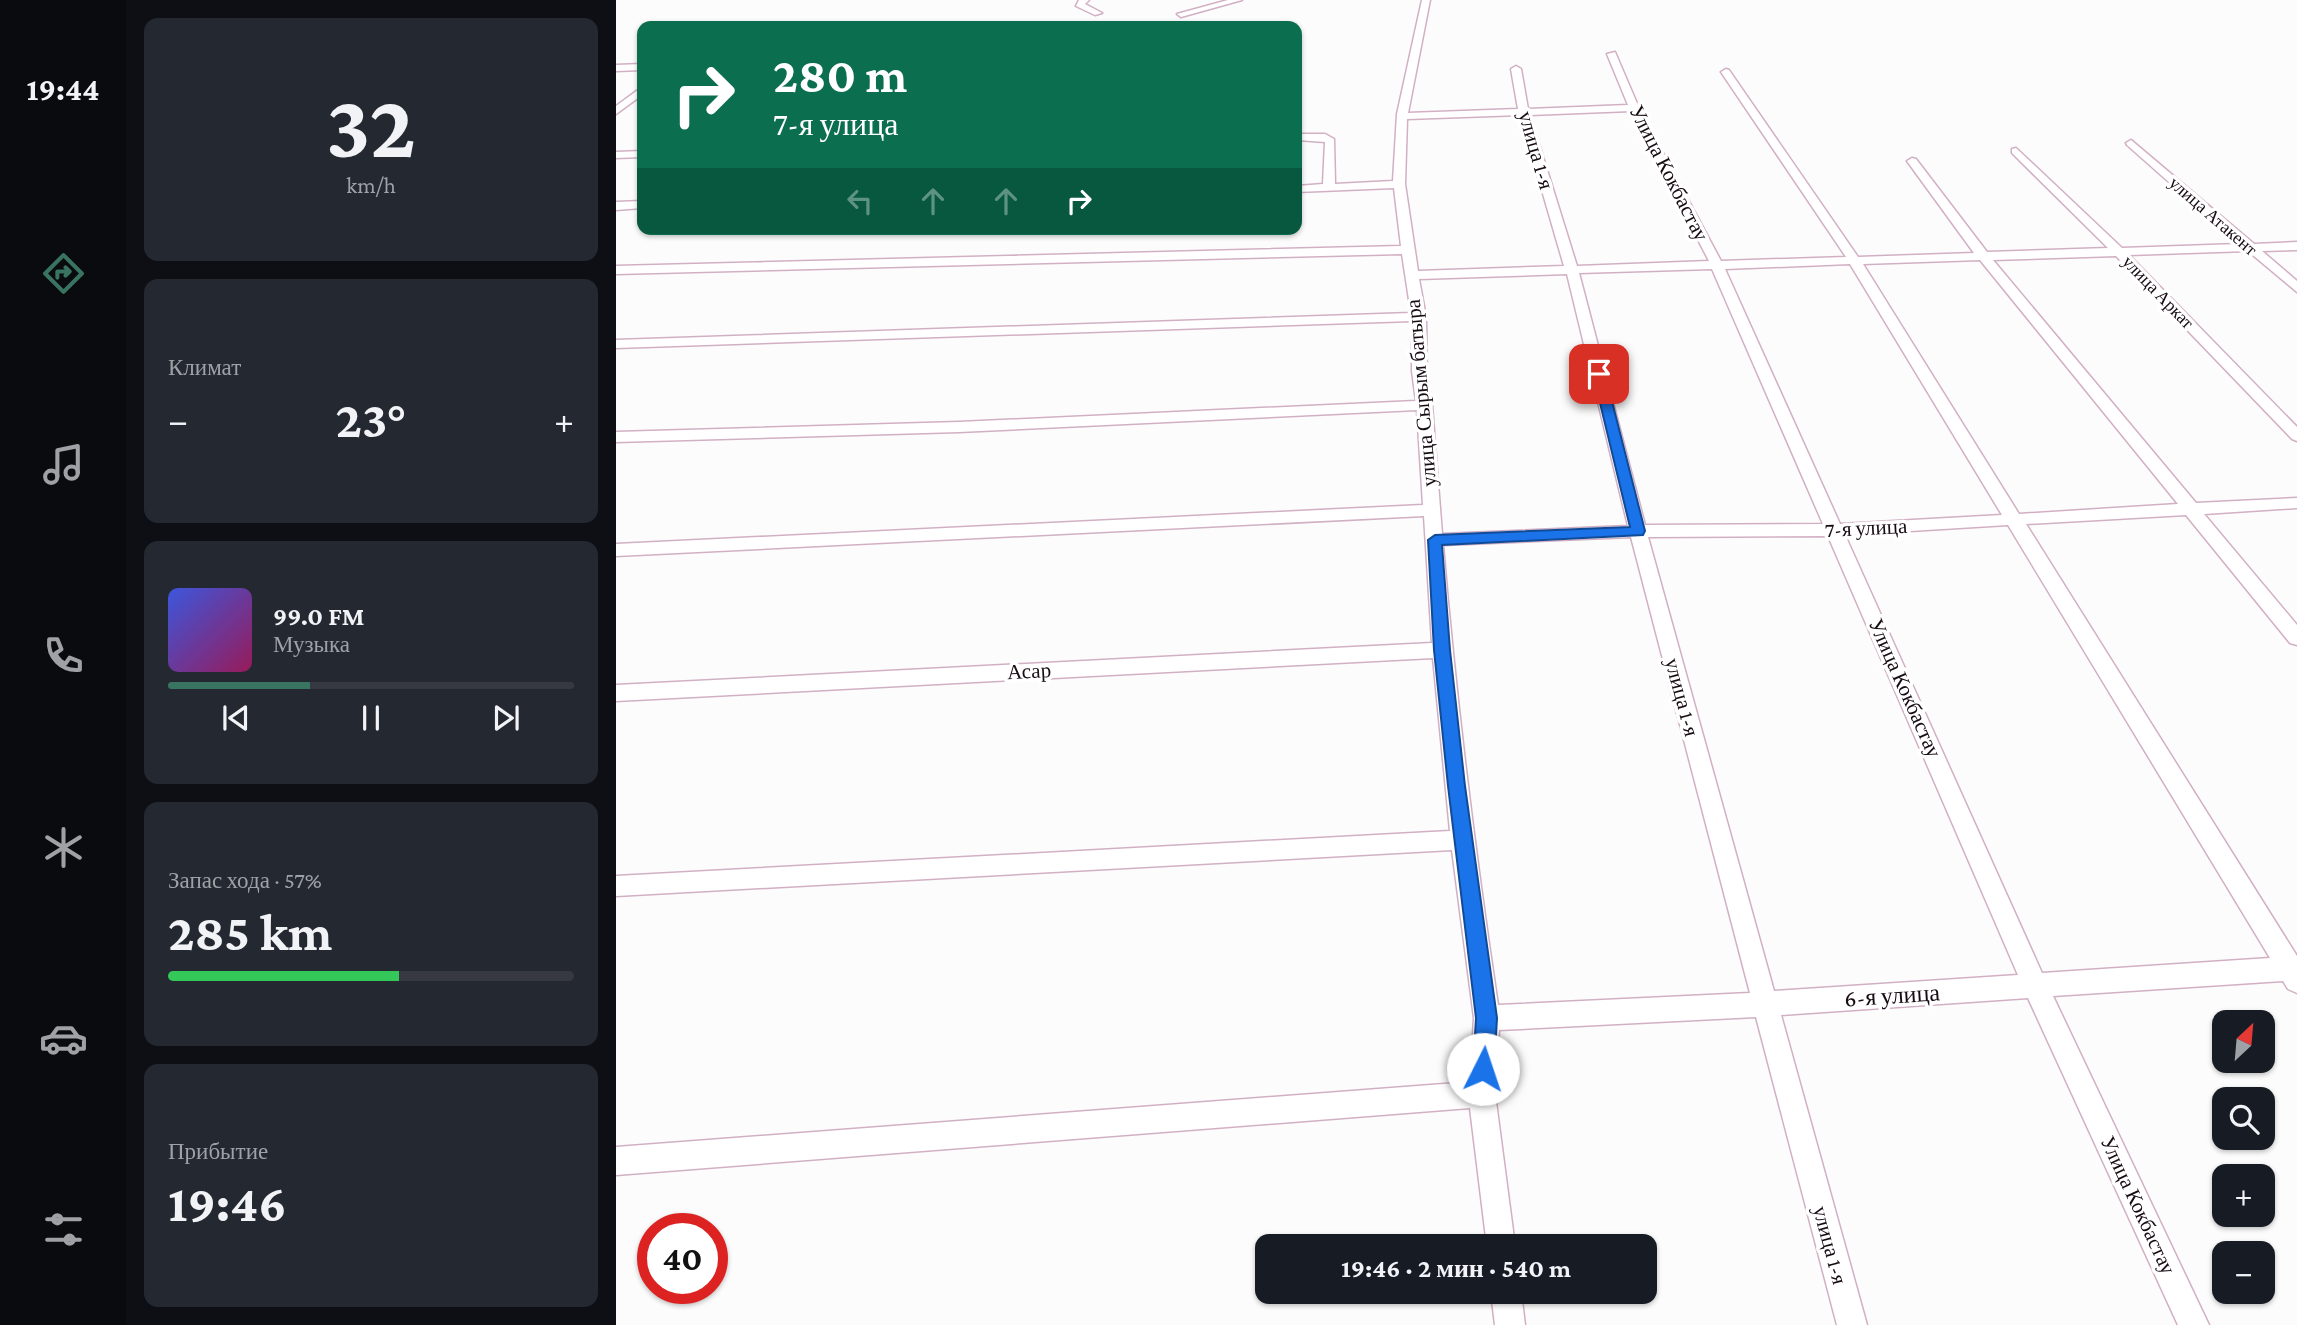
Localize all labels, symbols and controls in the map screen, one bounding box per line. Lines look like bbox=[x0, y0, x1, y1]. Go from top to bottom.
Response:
text: 280 m bbox=[773, 48, 907, 103]
icon: right bbox=[658, 49, 749, 140]
text: 19:44 bbox=[27, 71, 99, 107]
text: 32 bbox=[326, 75, 416, 177]
street label: Улица Кокбастау bbox=[1624, 101, 1714, 245]
text: 7-я улица bbox=[773, 106, 899, 142]
street label: улица 1-я bbox=[1513, 108, 1559, 192]
text: km/h bbox=[346, 172, 396, 198]
street label: улица Атакент bbox=[2165, 172, 2261, 260]
icon: left bbox=[841, 182, 879, 220]
icon: ahead bbox=[914, 182, 952, 220]
icon: ahead bbox=[987, 182, 1025, 220]
icon: right bbox=[1060, 182, 1098, 220]
icon: directions bbox=[39, 249, 88, 298]
street label: улица Аркат bbox=[2118, 251, 2198, 333]
street label: улица Сырым батыра bbox=[1401, 297, 1441, 488]
pin bbox=[1569, 344, 1629, 404]
text: Климат bbox=[168, 354, 241, 380]
icon: arrive bbox=[1580, 355, 1618, 393]
text: 23° bbox=[335, 390, 407, 448]
text: − bbox=[168, 399, 188, 441]
text: + bbox=[554, 399, 574, 441]
icon: music bbox=[39, 440, 88, 489]
street label: 7-я улица bbox=[1824, 514, 1908, 542]
text: 99.0 FM bbox=[273, 602, 364, 631]
street label: Улица Кокбастау bbox=[1864, 615, 1947, 762]
icon: phone bbox=[39, 631, 88, 680]
text: Музыка bbox=[273, 631, 350, 657]
street label: улица 1-я bbox=[1660, 655, 1704, 739]
street label: Асар bbox=[1006, 658, 1052, 684]
icon: previous bbox=[217, 699, 255, 737]
icon: pause bbox=[352, 699, 390, 737]
icon: next bbox=[487, 699, 525, 737]
icon: climate bbox=[39, 823, 88, 872]
text: Запас хода · 57% bbox=[168, 867, 322, 893]
text: 285 km bbox=[168, 903, 332, 961]
street label: 6-я улица bbox=[1843, 978, 1941, 1012]
north arrow bbox=[2212, 1010, 2275, 1073]
map controls bbox=[2212, 1010, 2275, 1304]
icon: car bbox=[39, 1014, 88, 1063]
position arrow bbox=[1446, 1032, 1520, 1106]
button: search bbox=[2212, 1087, 2275, 1150]
street label: Улица Кокбастау bbox=[2096, 1132, 2181, 1278]
text: Прибытие bbox=[168, 1138, 268, 1164]
button: + bbox=[2212, 1164, 2275, 1227]
text: 19:46 bbox=[168, 1174, 287, 1232]
street label: улица 1-я bbox=[1808, 1203, 1852, 1287]
icon: filters bbox=[39, 1205, 88, 1254]
speed limit sign: 40 bbox=[637, 1213, 728, 1304]
button: − bbox=[2212, 1241, 2275, 1304]
text: 19:46 · 2 мин · 540 m bbox=[1341, 1254, 1571, 1283]

